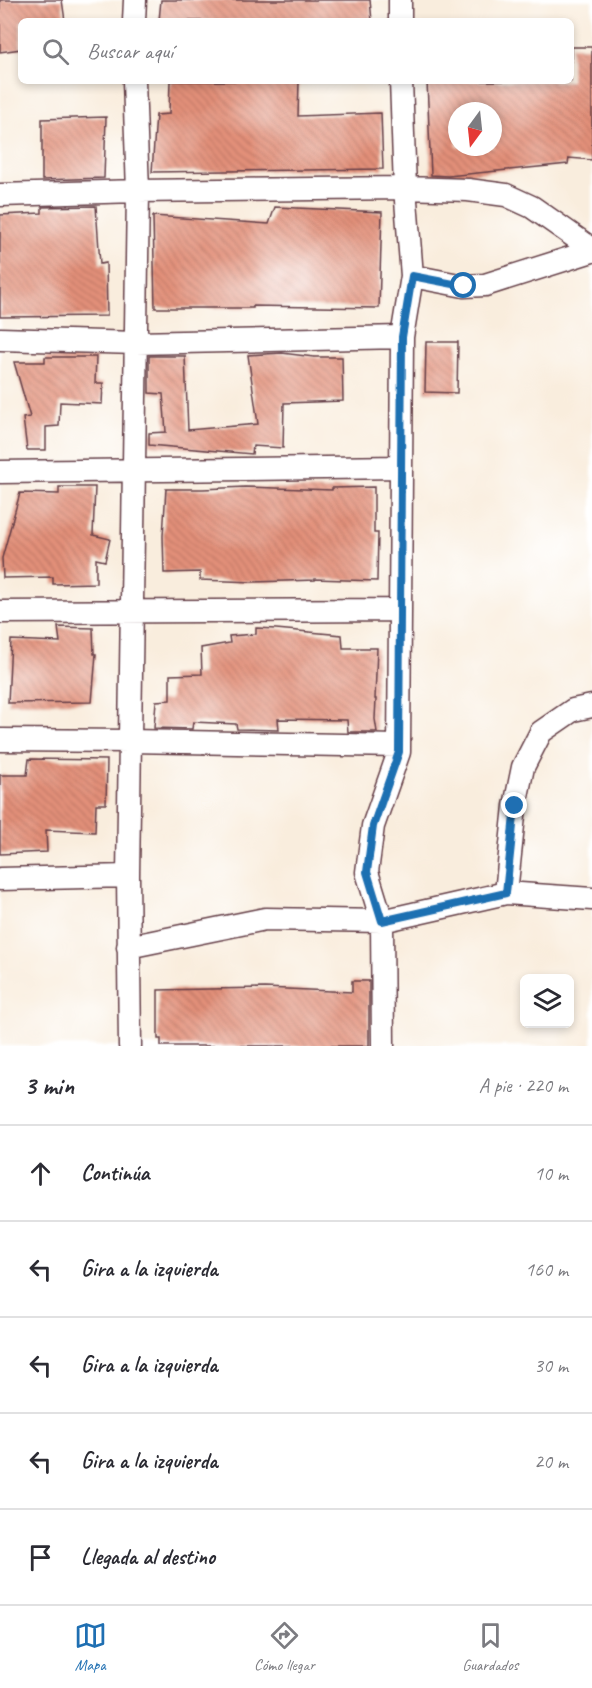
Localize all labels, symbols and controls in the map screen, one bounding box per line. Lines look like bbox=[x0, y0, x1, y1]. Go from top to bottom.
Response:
search box bbox=[18, 18, 574, 84]
icon: search bbox=[39, 35, 72, 68]
text: Buscar aquí bbox=[87, 37, 173, 65]
north arrow bbox=[448, 102, 502, 156]
route start bbox=[450, 272, 476, 298]
route end bbox=[501, 792, 527, 818]
map controls bbox=[520, 974, 574, 1028]
button: layers bbox=[520, 974, 574, 1028]
text: 3 min bbox=[24, 1069, 74, 1102]
text: A pie · 220 m bbox=[479, 1073, 568, 1098]
icon: ahead bbox=[24, 1157, 57, 1190]
text: Continúa bbox=[81, 1159, 149, 1187]
text: 10 m bbox=[534, 1161, 568, 1186]
icon: left bbox=[24, 1253, 57, 1286]
text: Gira a la izquierda bbox=[81, 1255, 218, 1283]
text: 160 m bbox=[525, 1257, 568, 1282]
icon: left bbox=[24, 1349, 57, 1382]
text: Gira a la izquierda bbox=[81, 1351, 218, 1379]
text: 30 m bbox=[534, 1353, 568, 1378]
icon: left bbox=[24, 1445, 57, 1478]
text: Gira a la izquierda bbox=[81, 1447, 218, 1475]
text: 20 m bbox=[534, 1449, 568, 1474]
icon: arrive bbox=[24, 1541, 57, 1574]
text: Llegada al destino bbox=[81, 1543, 215, 1571]
tab: Mapa bbox=[74, 1619, 107, 1675]
tab: Cómo llegar bbox=[254, 1619, 315, 1675]
tab: Guardados bbox=[462, 1619, 518, 1675]

